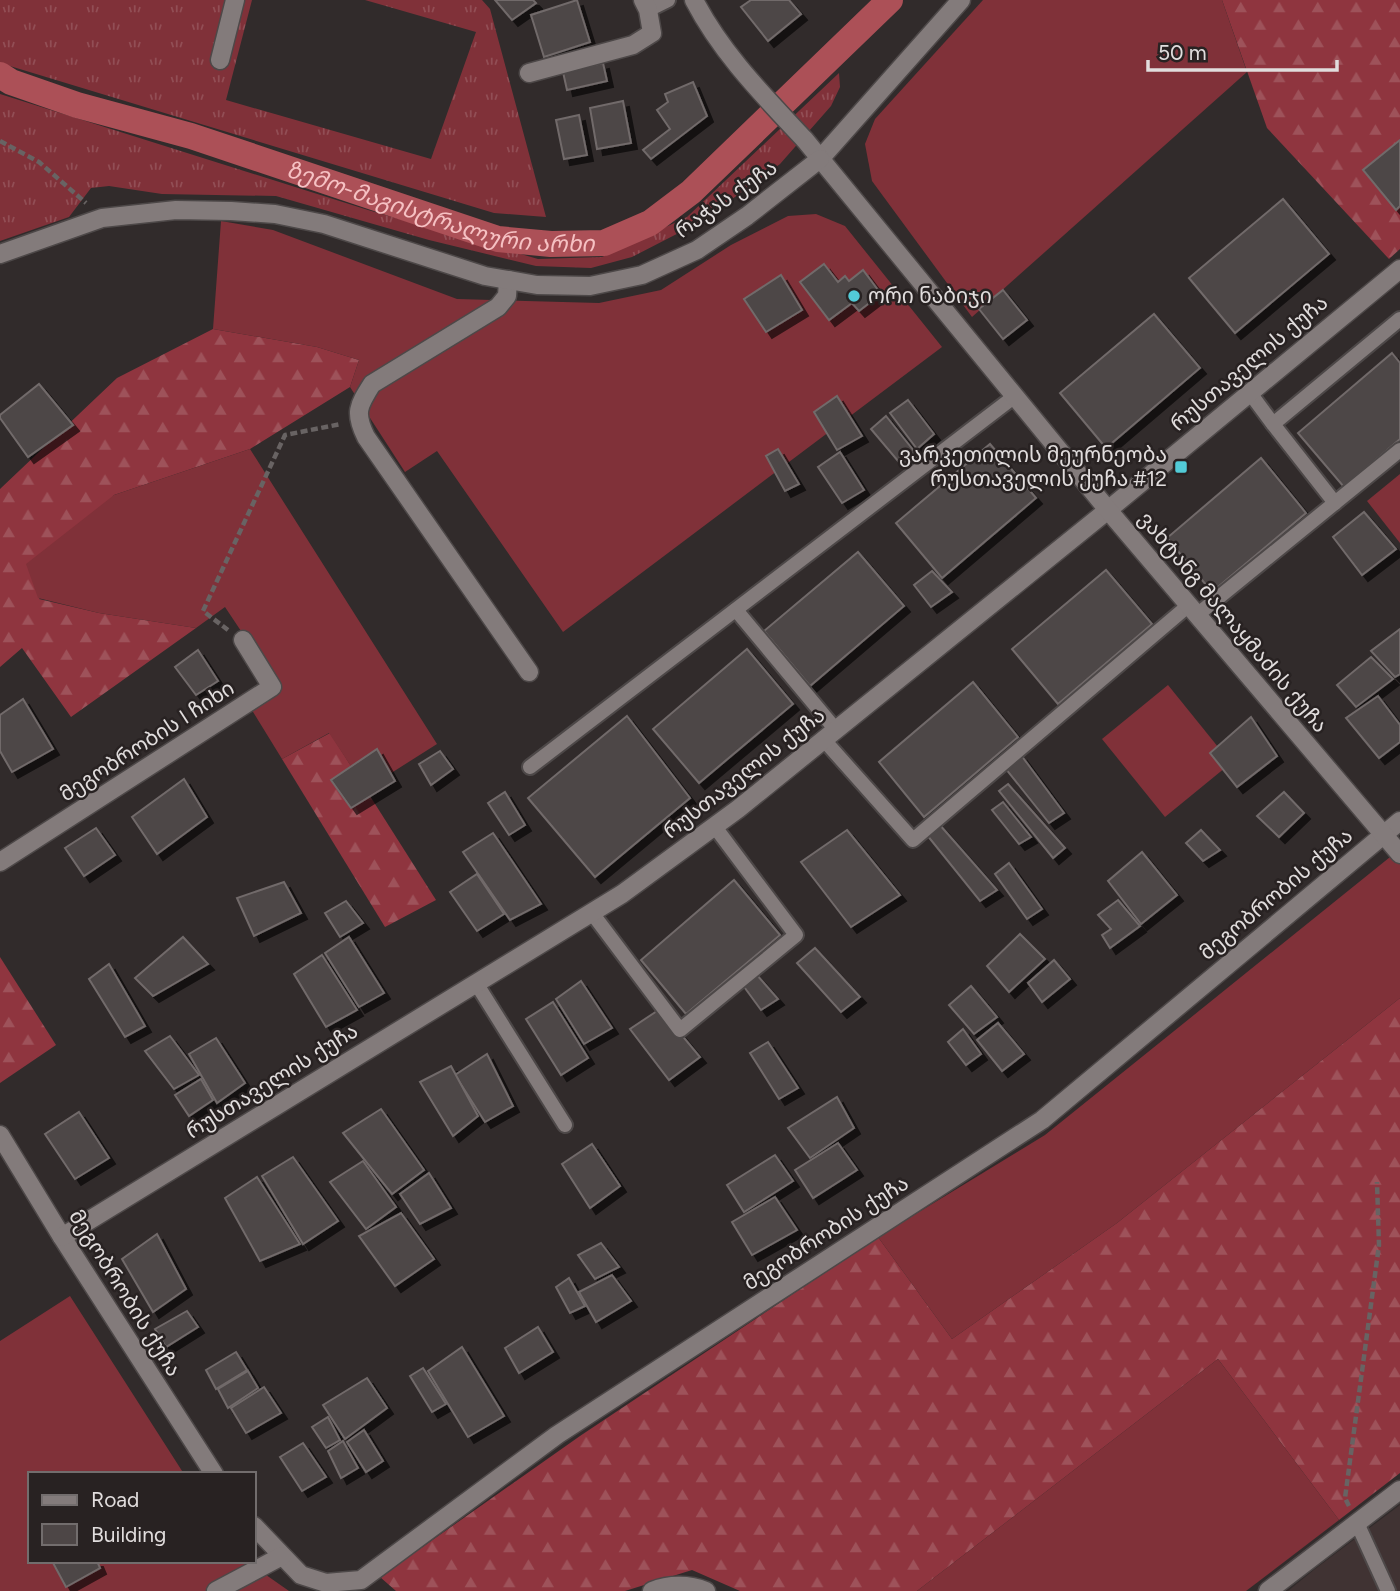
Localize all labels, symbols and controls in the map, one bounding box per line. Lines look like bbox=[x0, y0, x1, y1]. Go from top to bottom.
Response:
scale bar bbox=[1148, 28, 1337, 72]
text: 50 m bbox=[1158, 40, 1207, 65]
street label: რაჭას ქუჩა bbox=[670, 154, 782, 243]
water label: ზემო-მაგისტრალური არხი bbox=[283, 155, 595, 258]
place label: ორი ნაბიჯი bbox=[868, 283, 992, 308]
marker: ორი ნაბიჯი bbox=[846, 288, 862, 304]
street label: რუსთაველის ქუჩა bbox=[1165, 289, 1333, 437]
place label: ვარკეთილის მეურნეობა რუსთაველის ქუჩა #12 bbox=[899, 442, 1167, 492]
marker: ვარკეთილის მეურნეობა რუსთაველის ქუჩა #12 bbox=[1173, 459, 1189, 475]
street label: ვახტანგ მალაყმაძის ქუჩა bbox=[1133, 506, 1333, 738]
street label: მეგობრობის I ჩიხი bbox=[55, 675, 239, 806]
street label: რუსთაველის ქუჩა bbox=[658, 702, 830, 844]
street label: მეგობრობის ქუჩა bbox=[1194, 822, 1357, 965]
street label: რუსთაველის ქუჩა bbox=[181, 1018, 363, 1144]
street label: მეგობრობის ქუჩა bbox=[738, 1170, 913, 1295]
street label: მეგობრობის ქუჩა bbox=[64, 1205, 187, 1381]
legend bbox=[28, 1472, 256, 1563]
text: Road bbox=[91, 1487, 139, 1512]
text: Building bbox=[91, 1522, 166, 1547]

